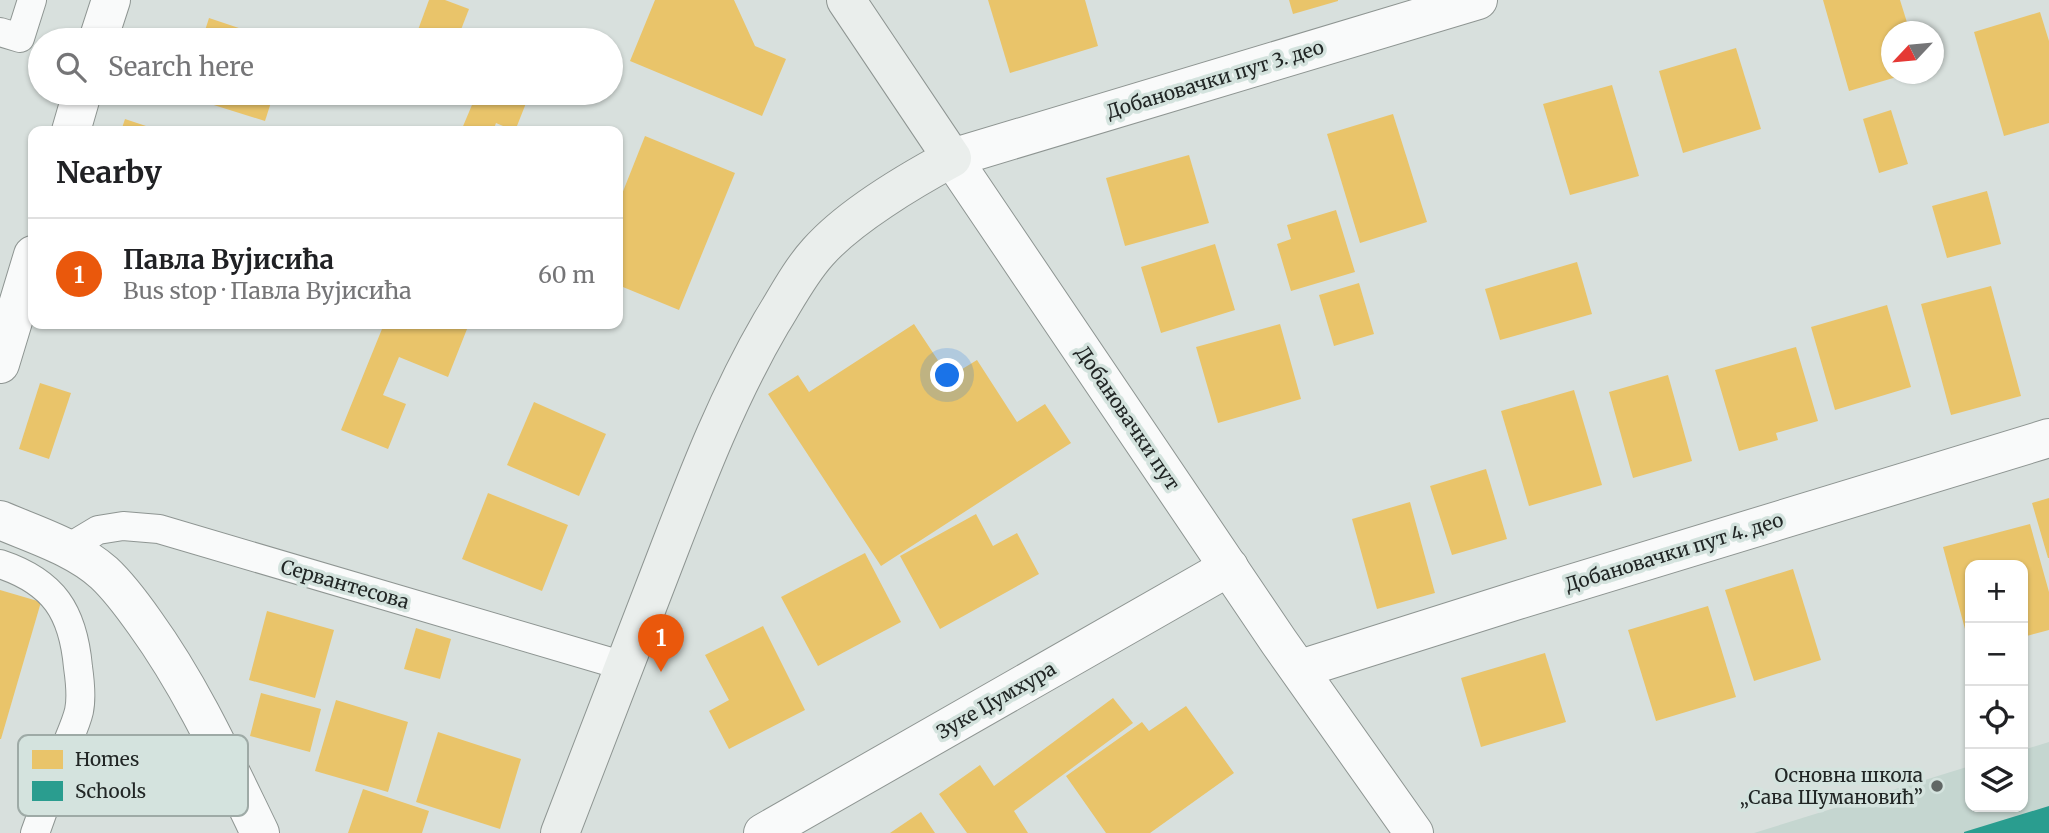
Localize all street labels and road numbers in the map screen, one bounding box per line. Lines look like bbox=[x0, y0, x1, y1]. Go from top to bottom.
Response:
street label: Добановачки пут 3. део bbox=[1104, 35, 1326, 123]
street label: Добановачки пут bbox=[1071, 341, 1185, 495]
street label: Добановачки пут 4. део bbox=[1562, 507, 1786, 597]
street label: Сервантесова bbox=[278, 554, 412, 614]
street label: Зуке Џумхура bbox=[932, 656, 1060, 744]

